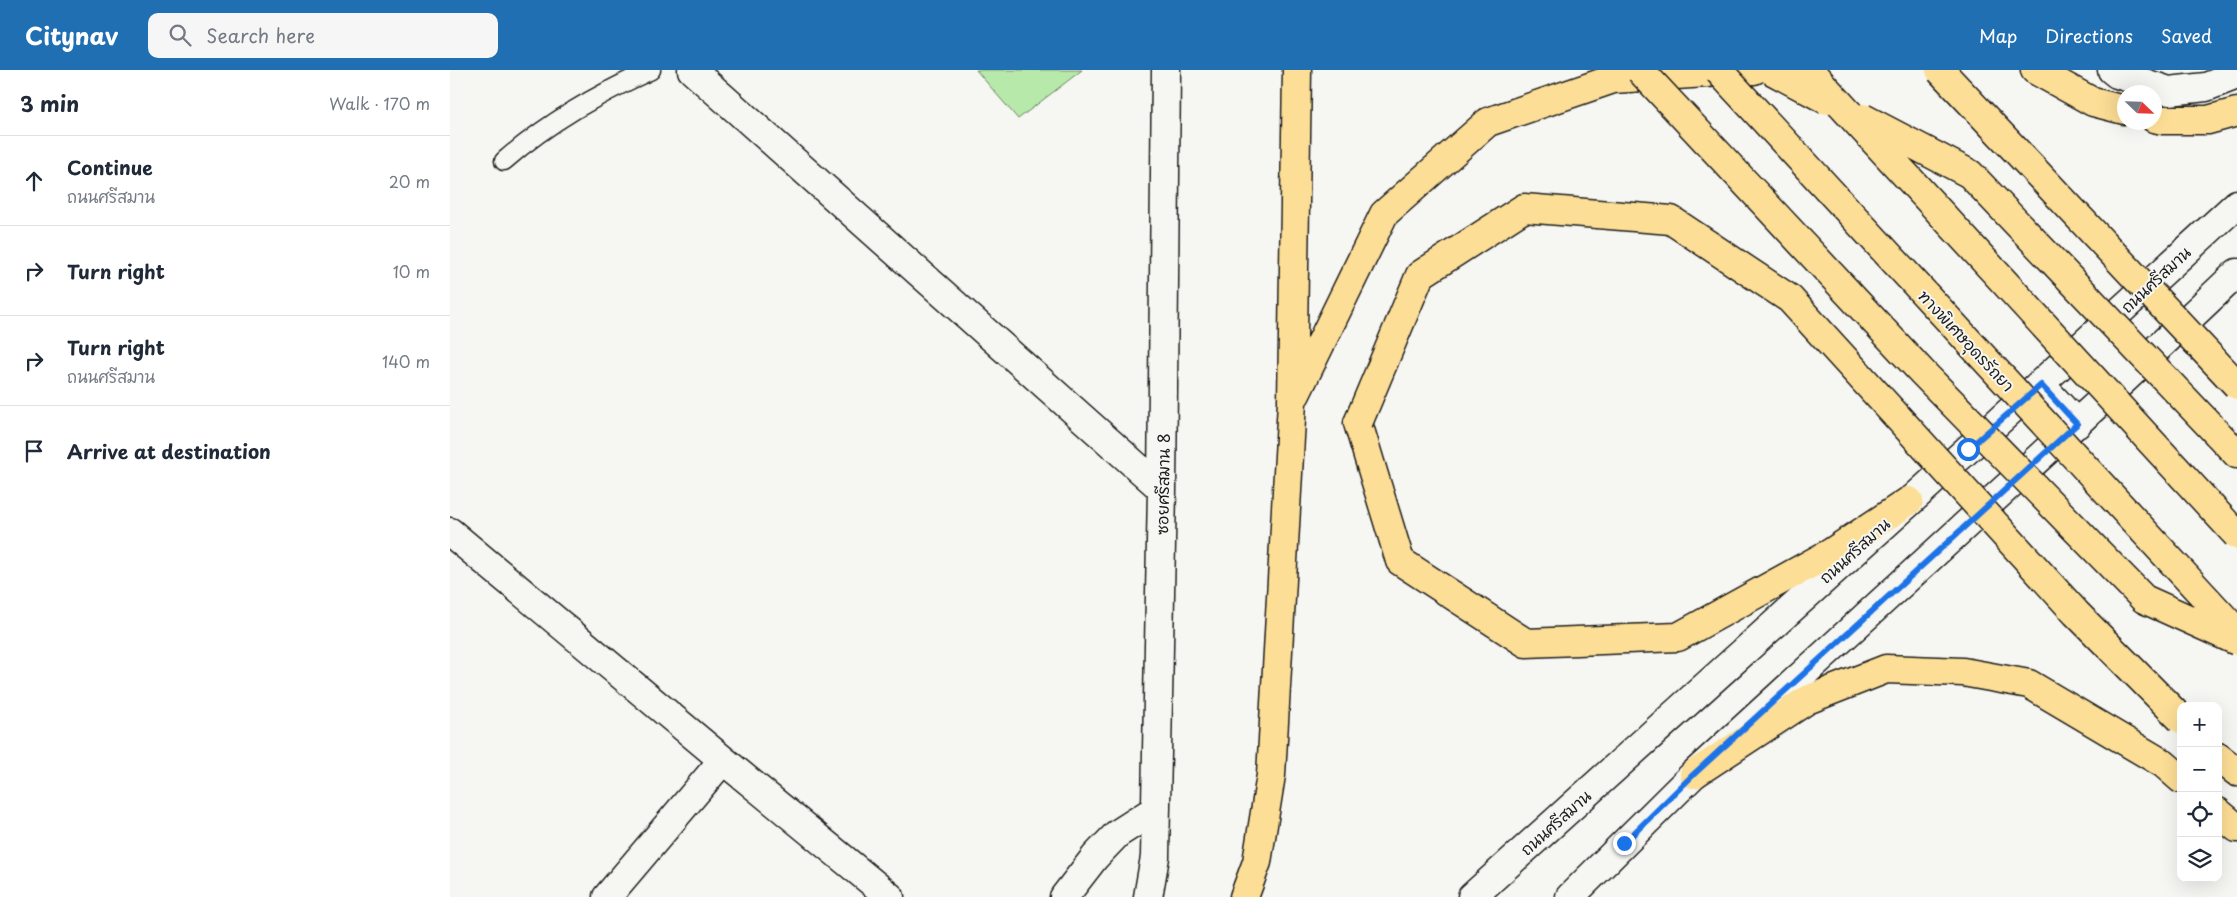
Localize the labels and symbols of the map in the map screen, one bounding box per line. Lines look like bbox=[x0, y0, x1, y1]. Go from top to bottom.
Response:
north arrow bbox=[2117, 85, 2162, 130]
street label: ถนนศรีสมาน bbox=[2115, 240, 2196, 318]
street label: ทางพิเศษอุดรรัถยา bbox=[1912, 284, 2021, 398]
street label: ซอยศรีสมาน 8 bbox=[1149, 433, 1175, 535]
route start bbox=[1957, 438, 1980, 461]
street label: ถนนศรีสมาน bbox=[1813, 511, 1895, 588]
street label: ถนนศรีสมาน bbox=[1514, 783, 1596, 860]
route end bbox=[1613, 832, 1636, 855]

